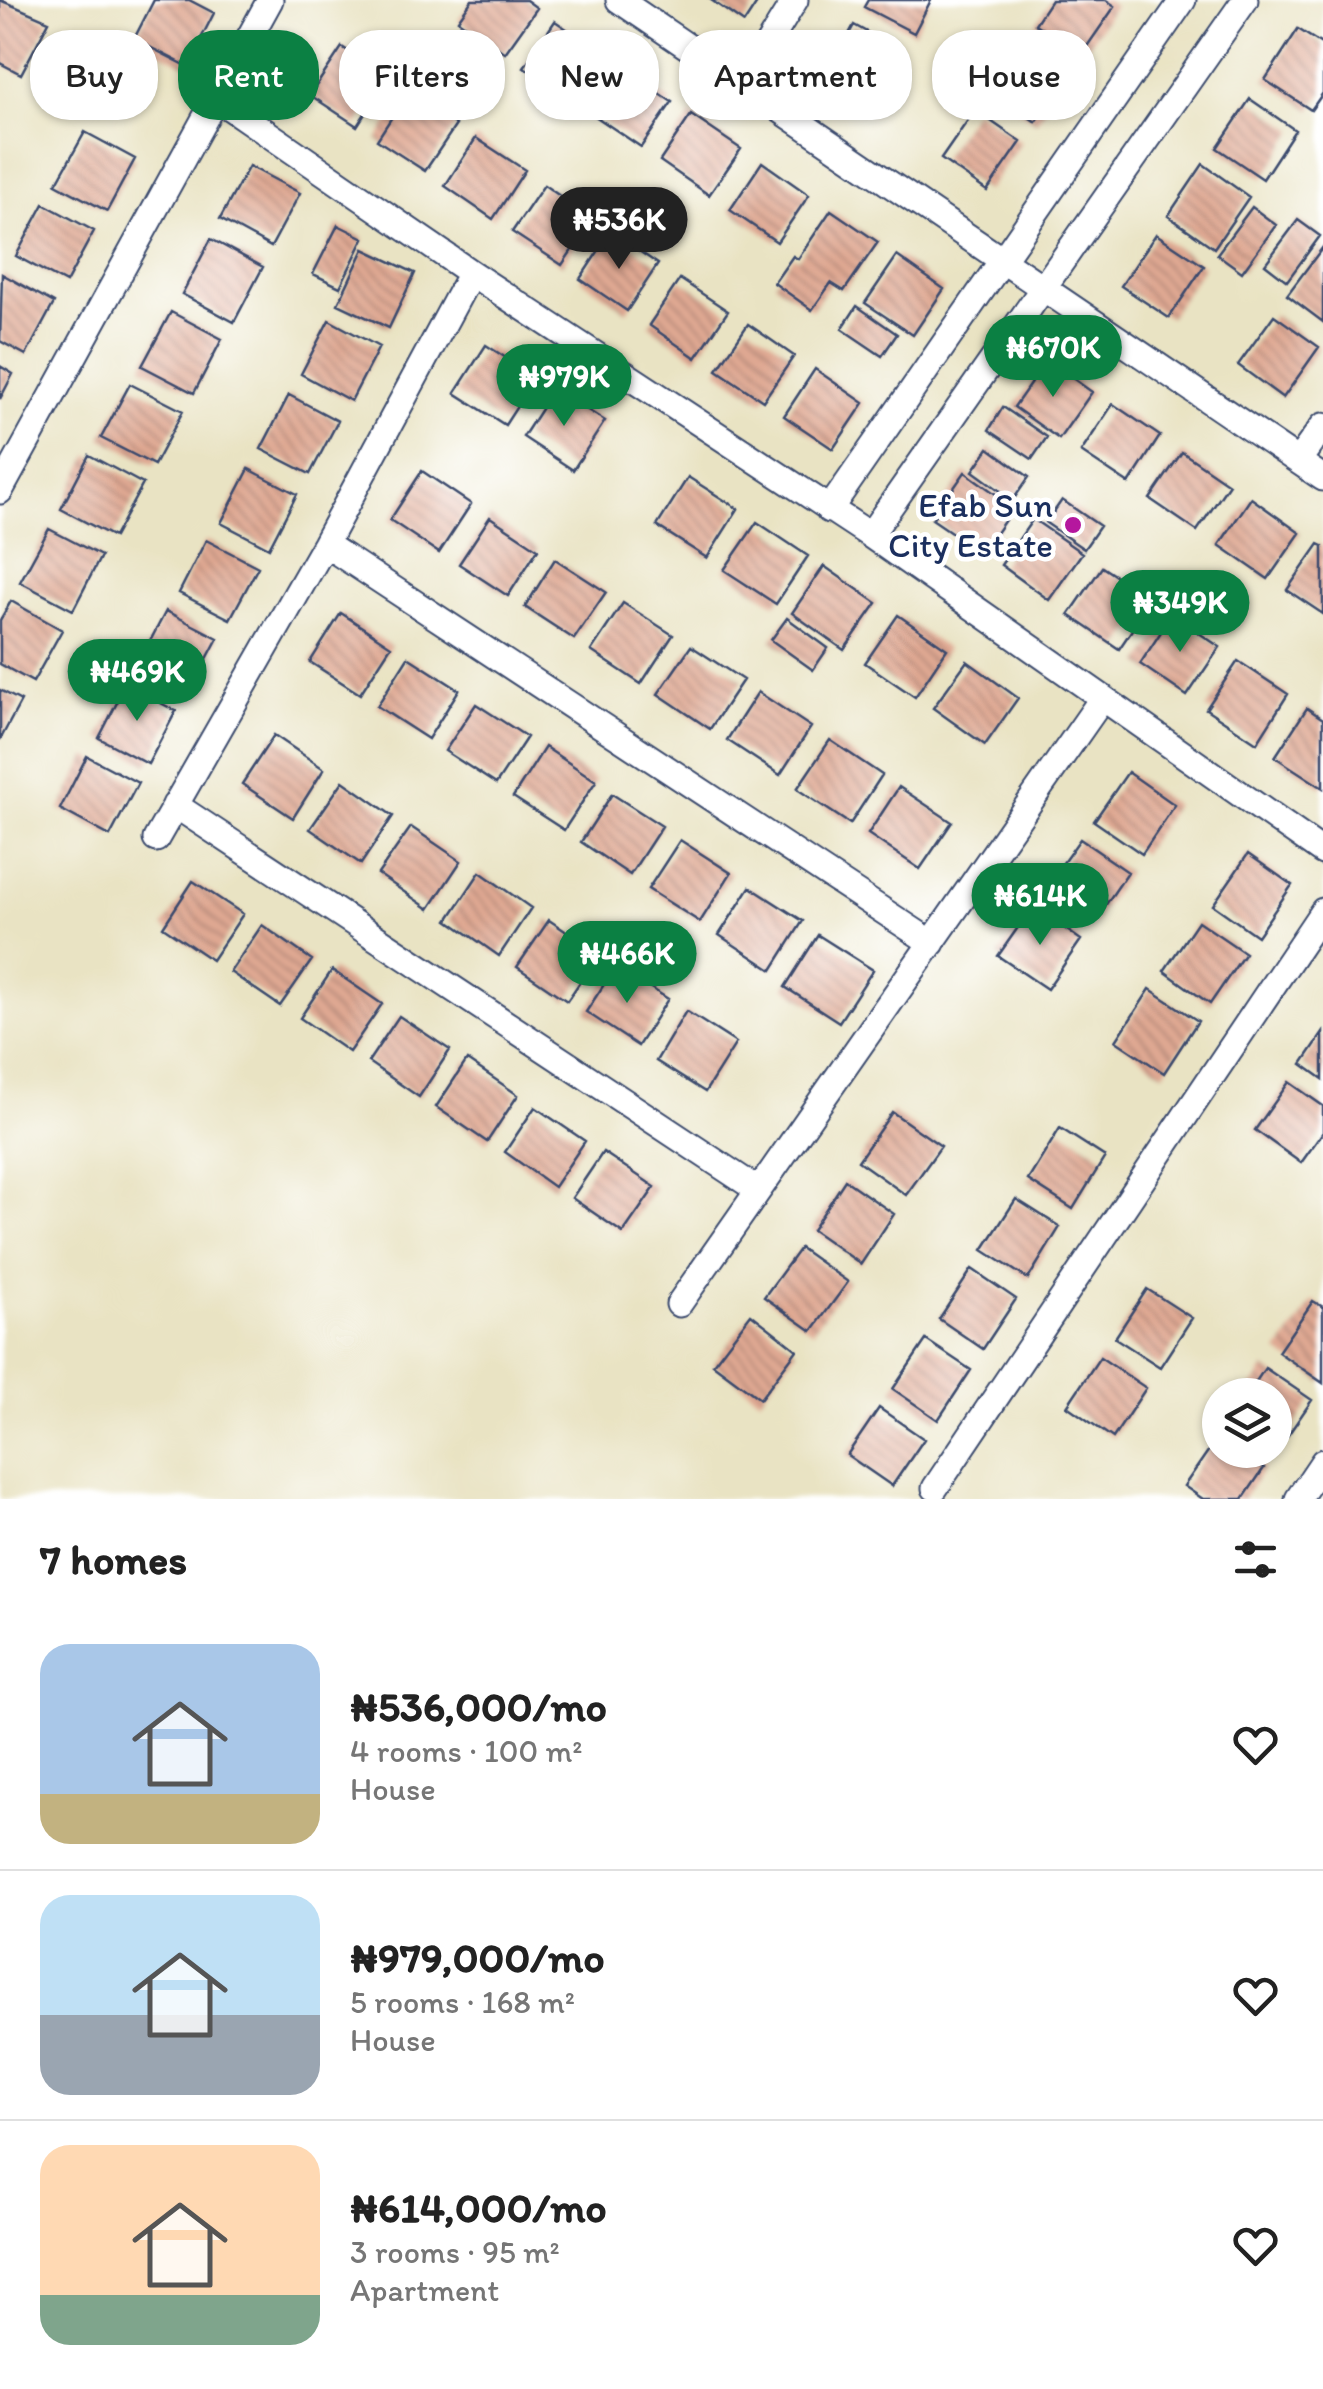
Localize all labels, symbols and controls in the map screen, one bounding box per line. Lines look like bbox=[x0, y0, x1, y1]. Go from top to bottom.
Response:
chip: Buy bbox=[30, 30, 158, 120]
chip: Rent bbox=[178, 30, 319, 120]
chip: Filters bbox=[339, 30, 505, 120]
chip: New bbox=[525, 30, 659, 120]
chip: Apartment bbox=[679, 30, 912, 120]
chip: House bbox=[932, 30, 1096, 120]
pin: ₦536K bbox=[549, 187, 689, 272]
text: ₦536K bbox=[573, 200, 665, 238]
pin: ₦670K bbox=[983, 315, 1123, 400]
text: ₦670K bbox=[1006, 328, 1100, 366]
pin: ₦979K bbox=[494, 344, 634, 429]
text: ₦979K bbox=[518, 357, 610, 395]
place label: Efab Sun City Estate bbox=[888, 484, 1053, 566]
marker: Efab Sun City Estate bbox=[1062, 514, 1084, 536]
pin: ₦349K bbox=[1110, 570, 1250, 655]
text: ₦349K bbox=[1132, 583, 1228, 621]
pin: ₦469K bbox=[67, 639, 207, 724]
text: ₦469K bbox=[90, 652, 184, 690]
pin: ₦614K bbox=[970, 863, 1110, 948]
text: ₦614K bbox=[994, 876, 1086, 914]
pin: ₦466K bbox=[557, 921, 697, 1006]
text: ₦466K bbox=[580, 934, 674, 972]
map controls bbox=[1202, 1378, 1292, 1468]
button: layers bbox=[1202, 1378, 1292, 1468]
icon: filters bbox=[1228, 1532, 1283, 1587]
text: 7 homes bbox=[40, 1534, 187, 1585]
text: ₦536,000/mo bbox=[350, 1681, 607, 1732]
icon: home bbox=[120, 1684, 240, 1804]
icon: heart bbox=[1228, 1717, 1283, 1772]
text: 4 rooms · 100 m² bbox=[350, 1732, 582, 1770]
text: House bbox=[350, 1770, 436, 1808]
text: ₦979,000/mo bbox=[350, 1932, 605, 1983]
icon: home bbox=[120, 1935, 240, 2055]
icon: heart bbox=[1228, 1968, 1283, 2023]
text: 5 rooms · 168 m² bbox=[350, 1983, 575, 2021]
text: House bbox=[350, 2021, 436, 2059]
text: ₦614,000/mo bbox=[350, 2182, 607, 2233]
icon: home bbox=[120, 2185, 240, 2305]
icon: heart bbox=[1228, 2218, 1283, 2273]
text: 3 rooms · 95 m² bbox=[350, 2233, 560, 2271]
text: Apartment bbox=[350, 2271, 499, 2309]

